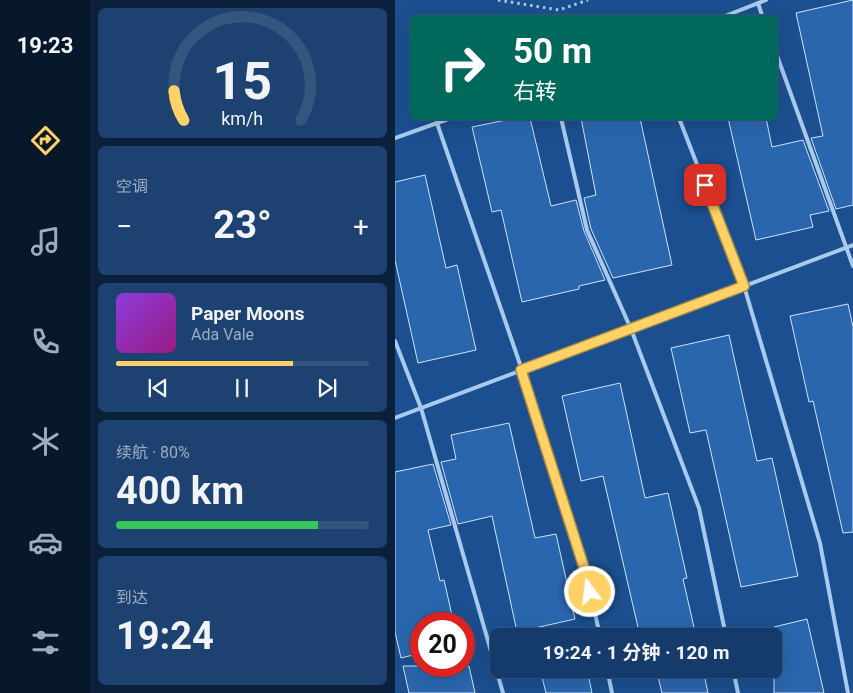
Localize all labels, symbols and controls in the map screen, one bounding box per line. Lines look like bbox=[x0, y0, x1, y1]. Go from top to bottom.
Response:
text: 50 m bbox=[513, 31, 592, 72]
text: 19:23 bbox=[17, 33, 73, 58]
icon: right bbox=[430, 35, 495, 100]
text: 15 bbox=[213, 51, 272, 112]
text: 右转 bbox=[513, 79, 557, 104]
text: km/h bbox=[222, 108, 263, 129]
icon: directions bbox=[28, 123, 63, 158]
pin bbox=[684, 164, 726, 206]
icon: arrive bbox=[691, 171, 719, 199]
text: 空调 bbox=[116, 177, 148, 196]
text: 23° bbox=[213, 203, 272, 247]
text: − bbox=[116, 210, 132, 243]
text: + bbox=[353, 210, 369, 243]
icon: music bbox=[28, 224, 63, 259]
text: Paper Moons bbox=[191, 302, 304, 325]
icon: phone bbox=[28, 324, 63, 359]
text: Ada Vale bbox=[191, 325, 254, 344]
icon: previous bbox=[144, 374, 172, 402]
icon: pause bbox=[228, 374, 256, 402]
icon: next bbox=[313, 374, 341, 402]
icon: climate bbox=[28, 424, 63, 459]
text: 续航 · 80% bbox=[116, 443, 190, 462]
text: 400 km bbox=[116, 469, 244, 513]
icon: car bbox=[28, 525, 63, 560]
position arrow bbox=[563, 565, 615, 617]
text: 到达 bbox=[116, 588, 148, 607]
speed limit sign: 20 bbox=[410, 612, 475, 677]
text: 19:24 bbox=[116, 614, 214, 658]
icon: filters bbox=[28, 625, 63, 660]
text: 19:24 · 1 分钟 · 120 m bbox=[543, 641, 729, 664]

